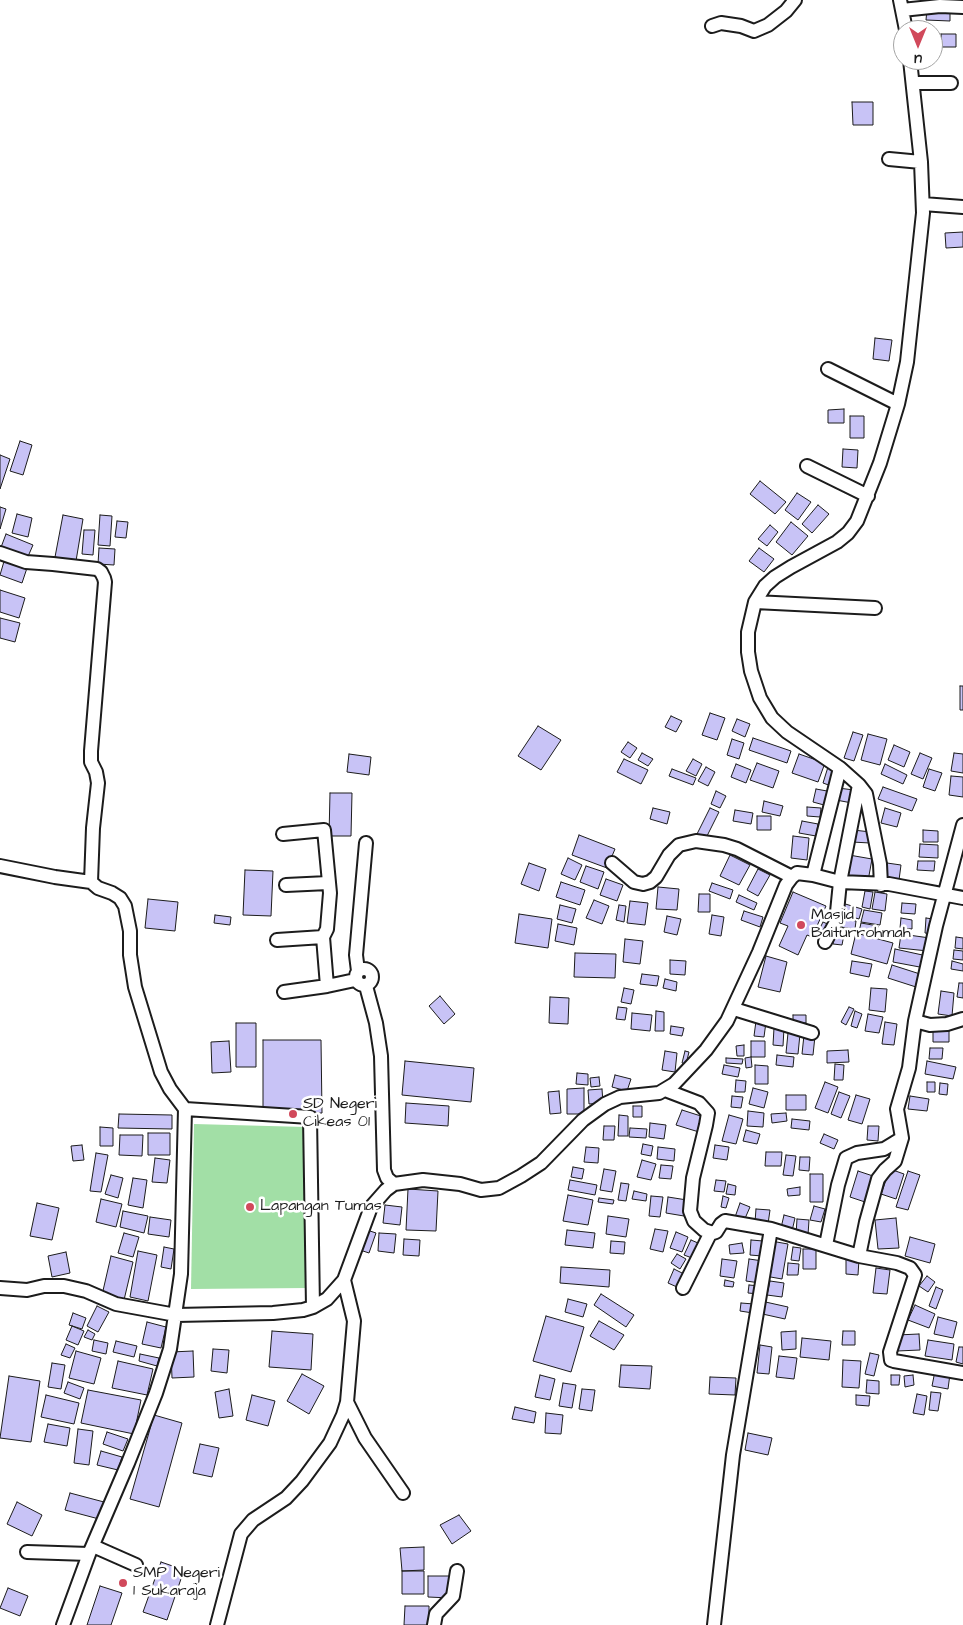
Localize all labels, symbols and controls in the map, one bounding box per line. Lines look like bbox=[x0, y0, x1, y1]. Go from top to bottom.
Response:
north arrow bbox=[893, 20, 943, 70]
text: U bbox=[914, 49, 922, 69]
place label: Masjid Baiturrohmah bbox=[811, 906, 911, 944]
marker: Masjid Baiturrohmah bbox=[795, 919, 807, 931]
place label: SD Negeri Cikeas 01 bbox=[303, 1095, 377, 1133]
marker: SD Negeri Cikeas 01 bbox=[287, 1108, 299, 1120]
place label: Lapangan Tumas bbox=[260, 1197, 382, 1217]
marker: Lapangan Tumas bbox=[244, 1201, 256, 1213]
place label: SMP Negeri 1 Sukaraja bbox=[133, 1564, 220, 1602]
marker: SMP Negeri 1 Sukaraja bbox=[117, 1577, 129, 1589]

